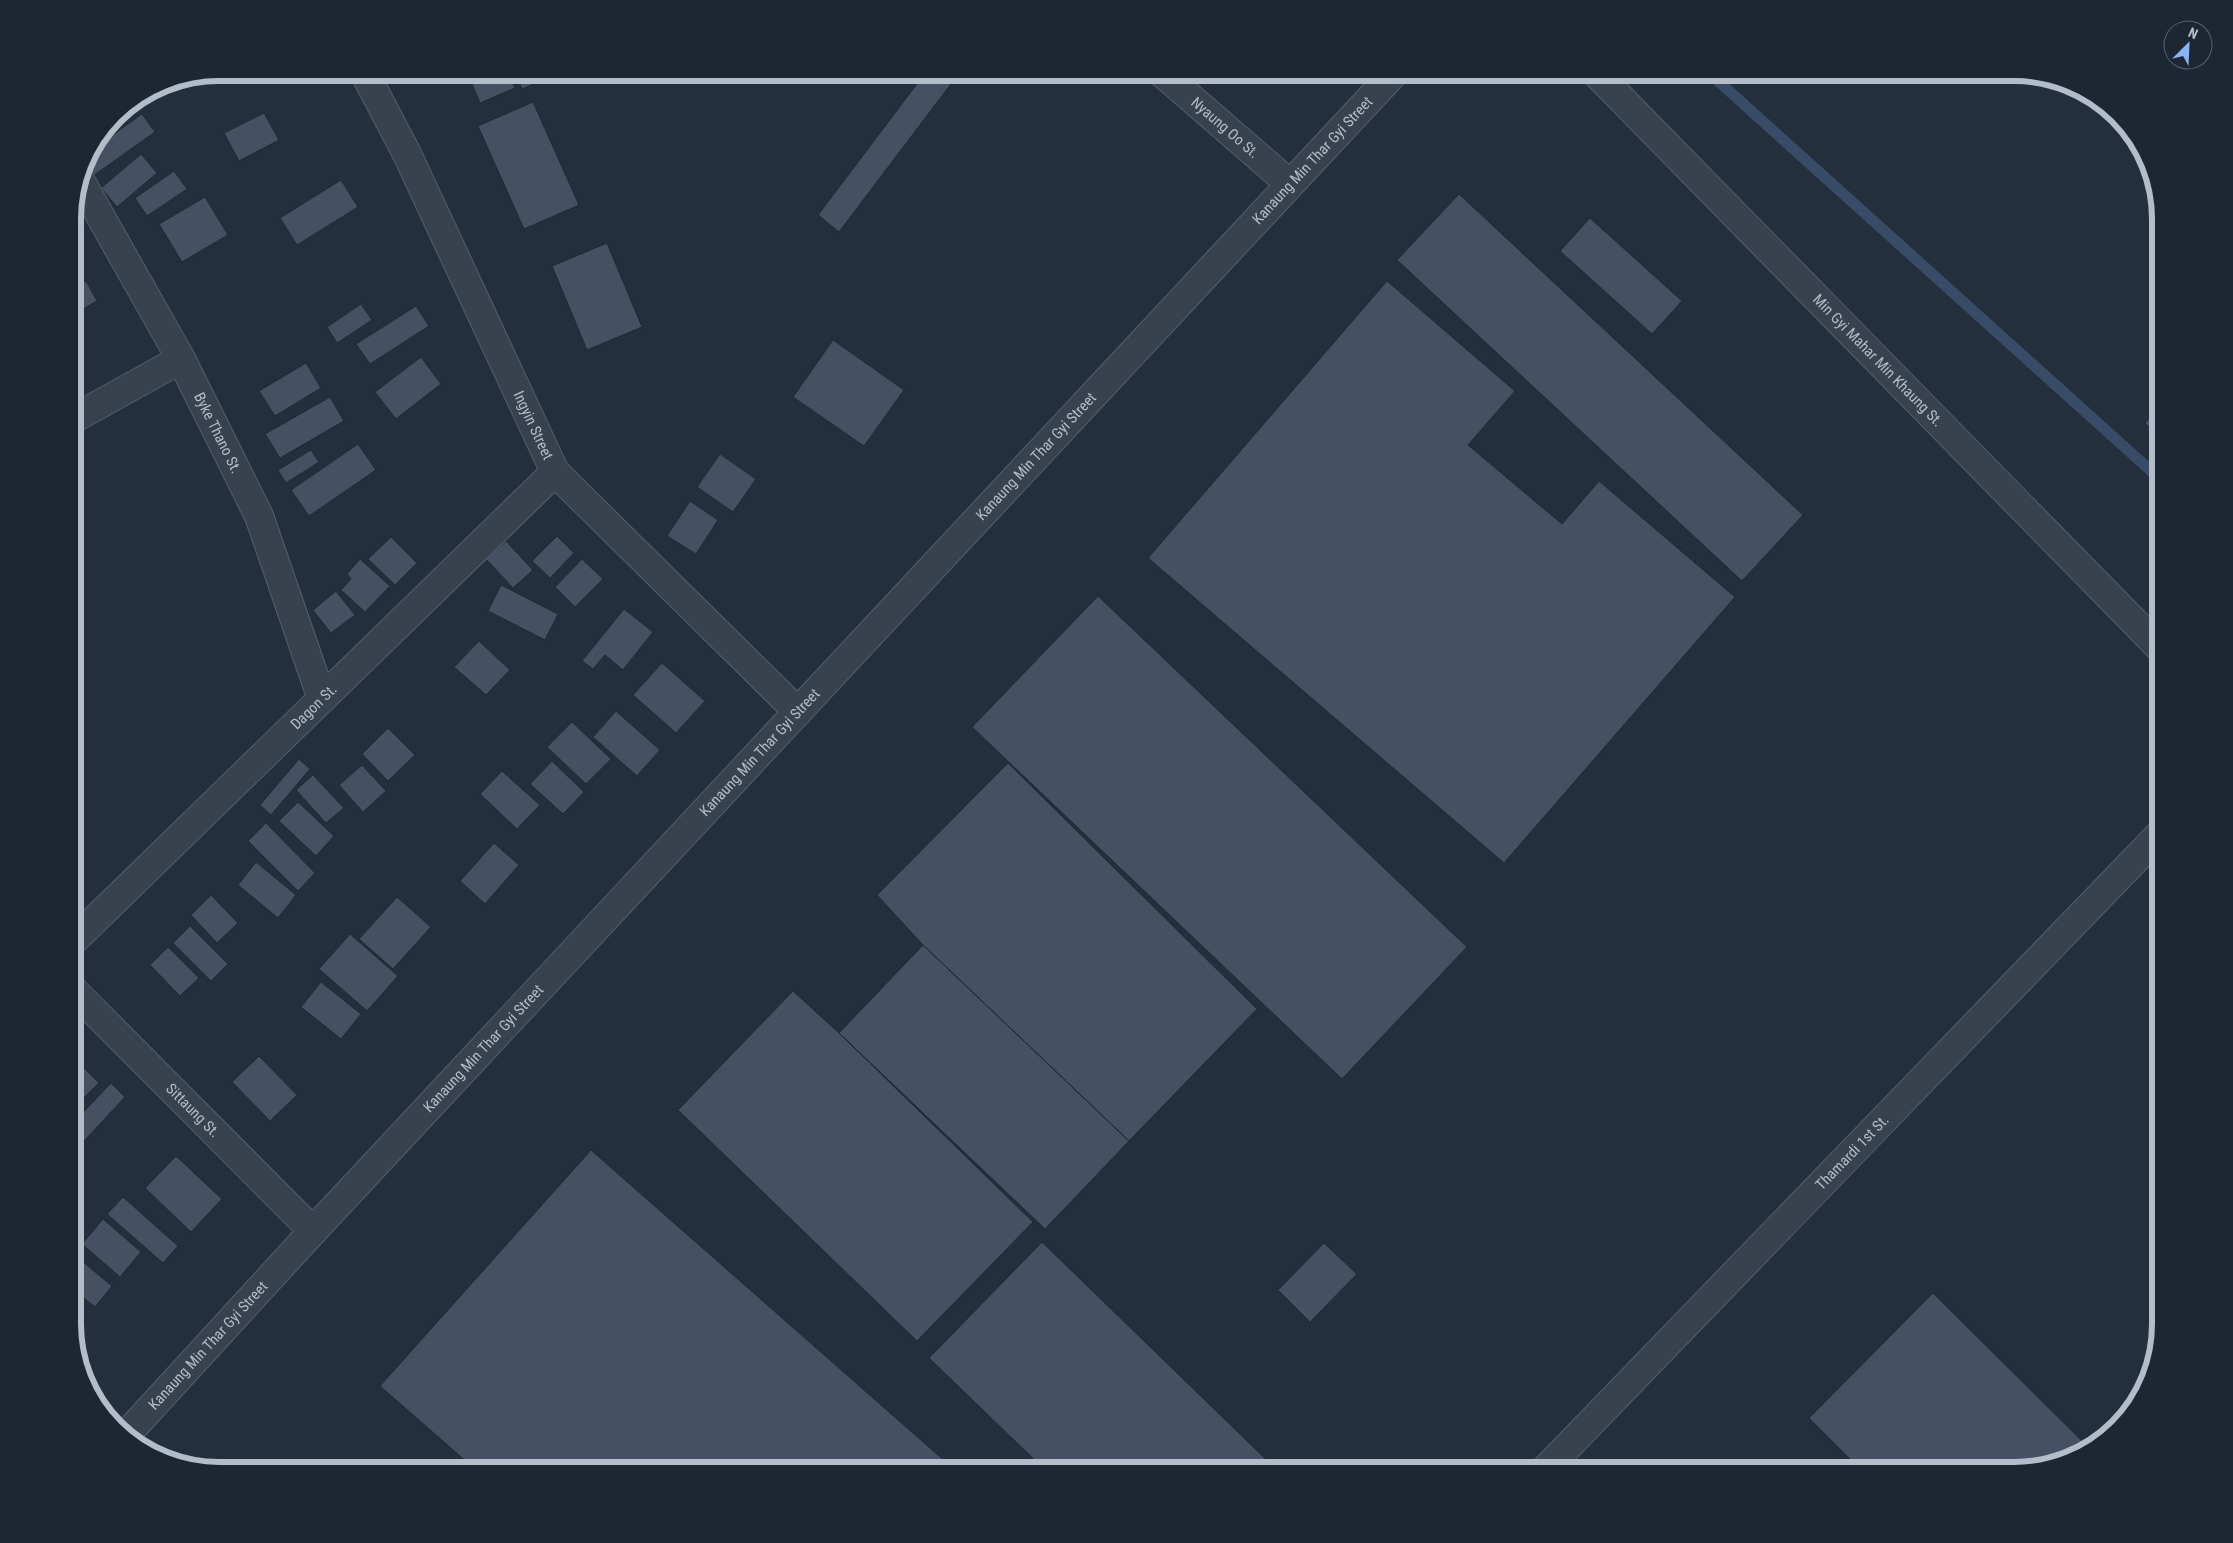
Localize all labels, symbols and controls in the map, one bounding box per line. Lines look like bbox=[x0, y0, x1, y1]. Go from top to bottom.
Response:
north arrow bbox=[2163, 20, 2213, 70]
text: N bbox=[2186, 24, 2200, 42]
street label: Nyaung Oo St. bbox=[1187, 93, 1263, 162]
street label: Kanaung Min Thar Gyi Street bbox=[1249, 93, 1376, 228]
street label: Min Gyi Mahar Min Khaung St. bbox=[1809, 290, 1947, 430]
street label: Ingyin Street bbox=[510, 388, 557, 463]
street label: Byke Thano St. bbox=[190, 389, 245, 476]
street label: Kanaung Min Thar Gyi Street bbox=[972, 389, 1100, 524]
street label: Dagon St. bbox=[287, 680, 341, 733]
street label: Kanaung Min Thar Gyi Street bbox=[696, 685, 824, 820]
street label: Kanaung Min Thar Gyi Street bbox=[419, 981, 547, 1116]
street label: Sittaung St. bbox=[162, 1080, 224, 1141]
street label: Thamardi 1st St. bbox=[1812, 1111, 1893, 1194]
street label: Kanaung Min Thar Gyi Street bbox=[145, 1278, 271, 1414]

